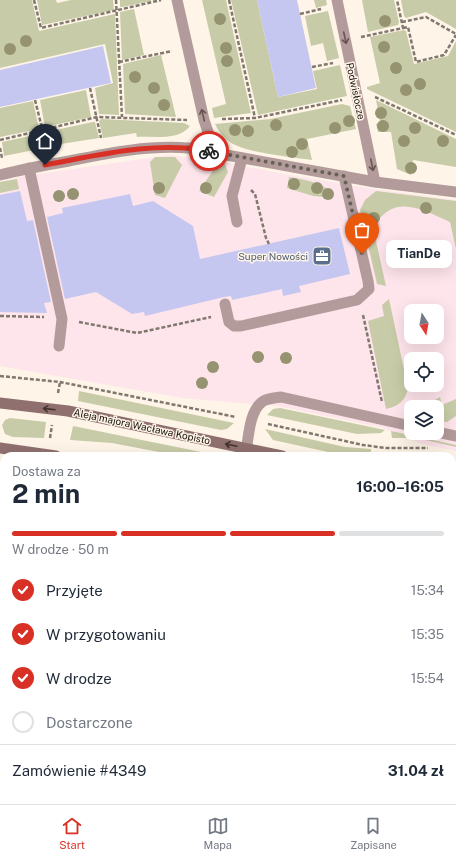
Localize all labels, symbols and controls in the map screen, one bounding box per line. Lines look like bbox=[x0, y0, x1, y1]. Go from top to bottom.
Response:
one-way arrow bbox=[341, 31, 349, 44]
street label: Podwisłocze bbox=[344, 61, 368, 121]
one-way arrow bbox=[199, 109, 207, 122]
pin bbox=[28, 124, 62, 165]
icon: home bbox=[34, 130, 56, 152]
courier bbox=[189, 131, 229, 171]
icon: bike bbox=[198, 140, 220, 162]
one-way arrow bbox=[368, 158, 376, 171]
pin bbox=[345, 213, 379, 254]
icon: bag bbox=[351, 219, 373, 241]
callout: TianDe bbox=[386, 240, 452, 268]
office icon: Super Nowości bbox=[311, 245, 333, 267]
text: TianDe bbox=[397, 246, 441, 261]
place label: Super Nowości bbox=[238, 250, 308, 262]
north arrow bbox=[404, 304, 444, 344]
map controls bbox=[404, 304, 444, 440]
button: locate bbox=[404, 352, 444, 392]
button: layers bbox=[404, 400, 444, 440]
one-way arrow bbox=[43, 405, 56, 412]
street label: Aleja majora Wacława Kopisto bbox=[73, 406, 212, 446]
one-way arrow bbox=[225, 440, 238, 448]
text: Dostawa za bbox=[12, 464, 81, 479]
text: 2 min bbox=[12, 478, 80, 509]
text: 16:00–16:05 bbox=[356, 478, 444, 495]
text: W drodze · 50 m bbox=[12, 542, 109, 557]
icon: check bbox=[12, 579, 34, 601]
text: Przyjęte bbox=[46, 582, 103, 599]
text: 15:34 bbox=[411, 583, 444, 598]
icon: check bbox=[12, 623, 34, 645]
text: W przygotowaniu bbox=[46, 626, 166, 643]
text: 15:35 bbox=[411, 627, 444, 642]
icon: check bbox=[12, 667, 34, 689]
text: W drodze bbox=[46, 670, 112, 687]
text: 15:54 bbox=[411, 671, 444, 686]
text: Dostarczone bbox=[46, 714, 133, 731]
text: Zamówienie #4349 bbox=[12, 762, 146, 779]
text: 31.04 zł bbox=[388, 762, 444, 779]
tab: Start bbox=[59, 815, 85, 851]
tab: Mapa bbox=[203, 815, 232, 851]
tab: Zapisane bbox=[350, 815, 397, 851]

